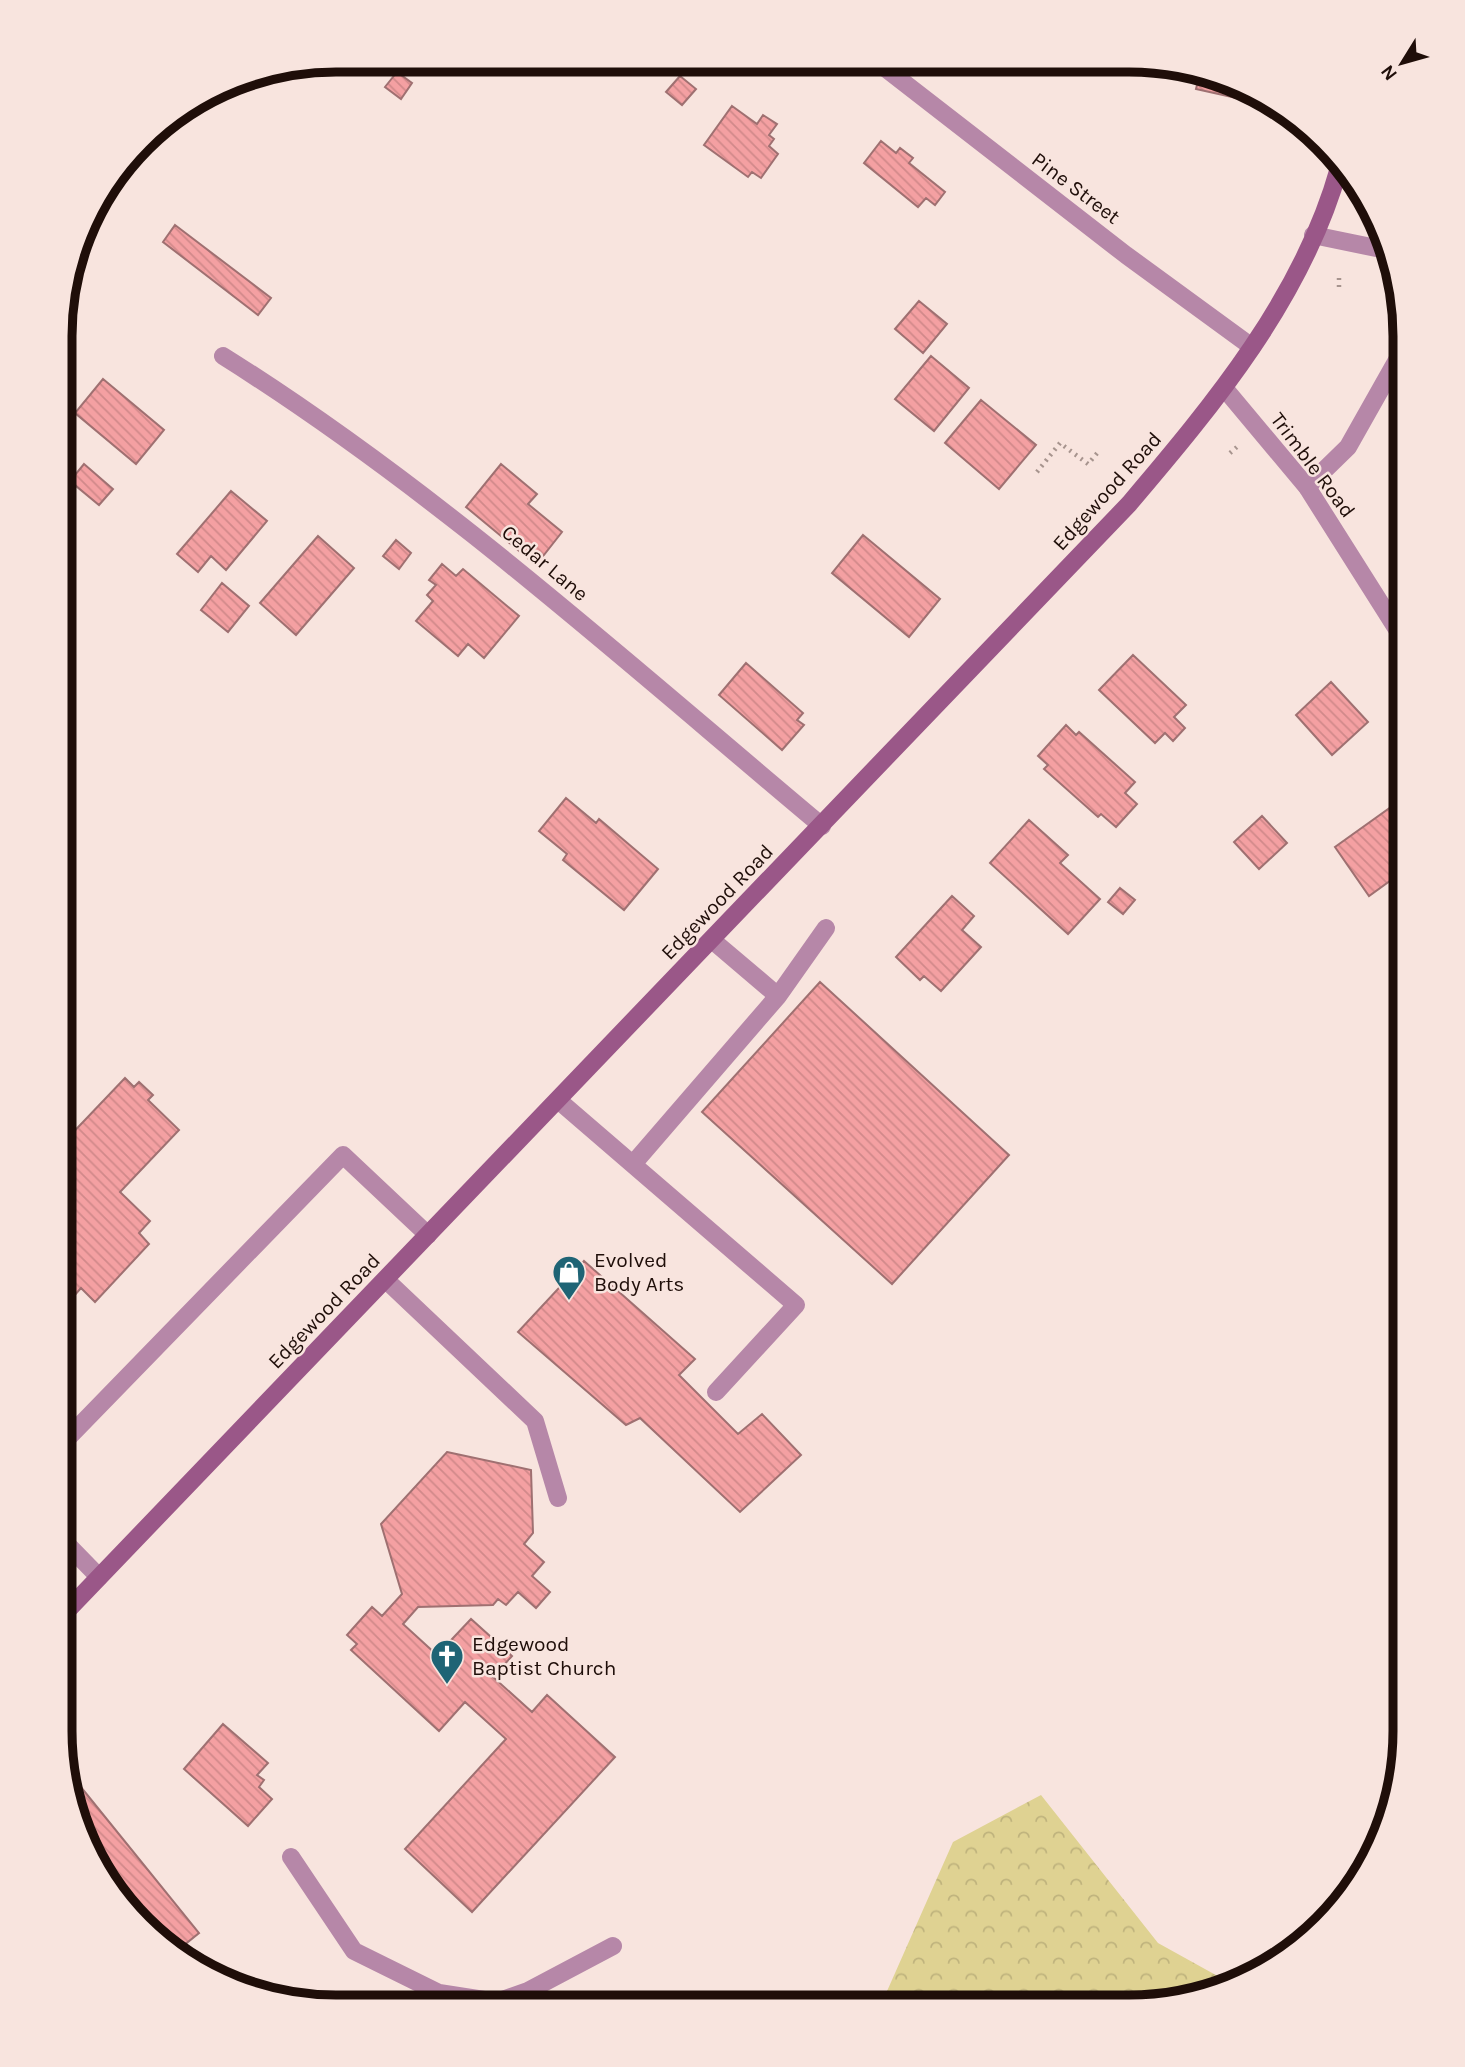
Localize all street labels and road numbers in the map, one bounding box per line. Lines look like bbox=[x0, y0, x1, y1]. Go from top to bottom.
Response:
street label: Pine Street bbox=[1027, 147, 1125, 229]
street label: Trimble Road bbox=[1266, 408, 1360, 522]
street label: Edgewood Road bbox=[1048, 427, 1166, 555]
street label: Cedar Lane bbox=[497, 520, 593, 606]
street label: Edgewood Road bbox=[656, 839, 778, 965]
street label: Edgewood Road bbox=[263, 1248, 385, 1374]

